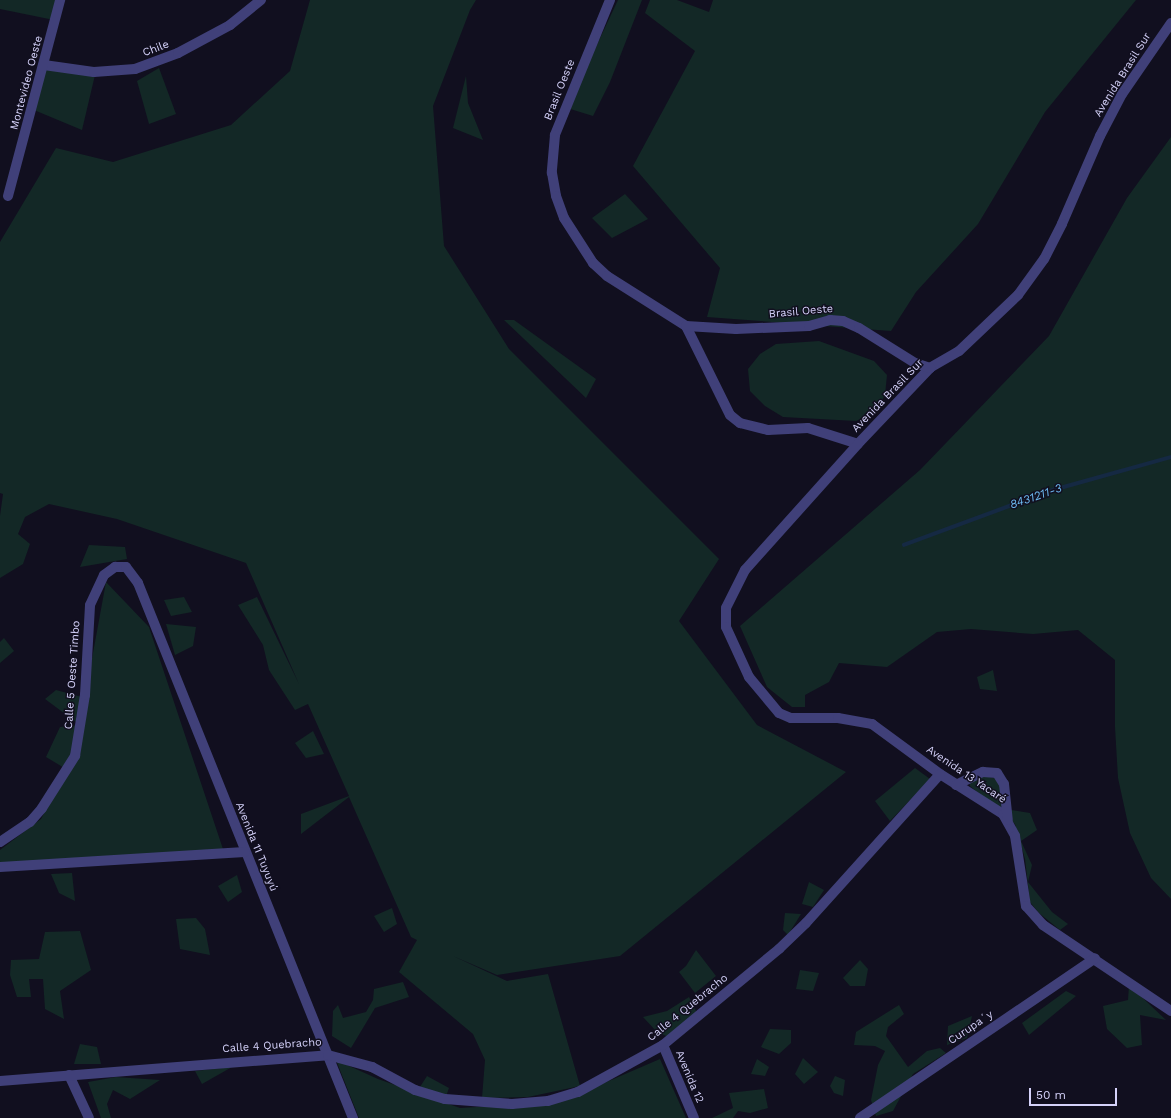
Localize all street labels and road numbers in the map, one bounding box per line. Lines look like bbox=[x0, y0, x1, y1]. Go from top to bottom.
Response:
street label: Avenida Brasil Sur bbox=[1092, 30, 1154, 120]
street label: Montevideo Oeste bbox=[8, 34, 46, 132]
street label: Chile bbox=[141, 38, 171, 60]
street label: Brasil Oeste bbox=[542, 57, 578, 123]
street label: Brasil Oeste bbox=[768, 303, 834, 321]
street label: Avenida Brasil Sur bbox=[849, 356, 927, 436]
street label: Calle 5 Oeste Timbo bbox=[63, 620, 83, 730]
street label: Avenida 13 Yacaré bbox=[923, 743, 1009, 807]
street label: Avenida 11 Tuyuyú bbox=[232, 800, 280, 894]
street label: Calle 4 Quebracho bbox=[645, 972, 731, 1044]
street label: Curupa´y bbox=[946, 1008, 996, 1048]
street label: Calle 4 Quebracho bbox=[222, 1036, 322, 1056]
street label: Avenida 12 bbox=[672, 1049, 706, 1105]

